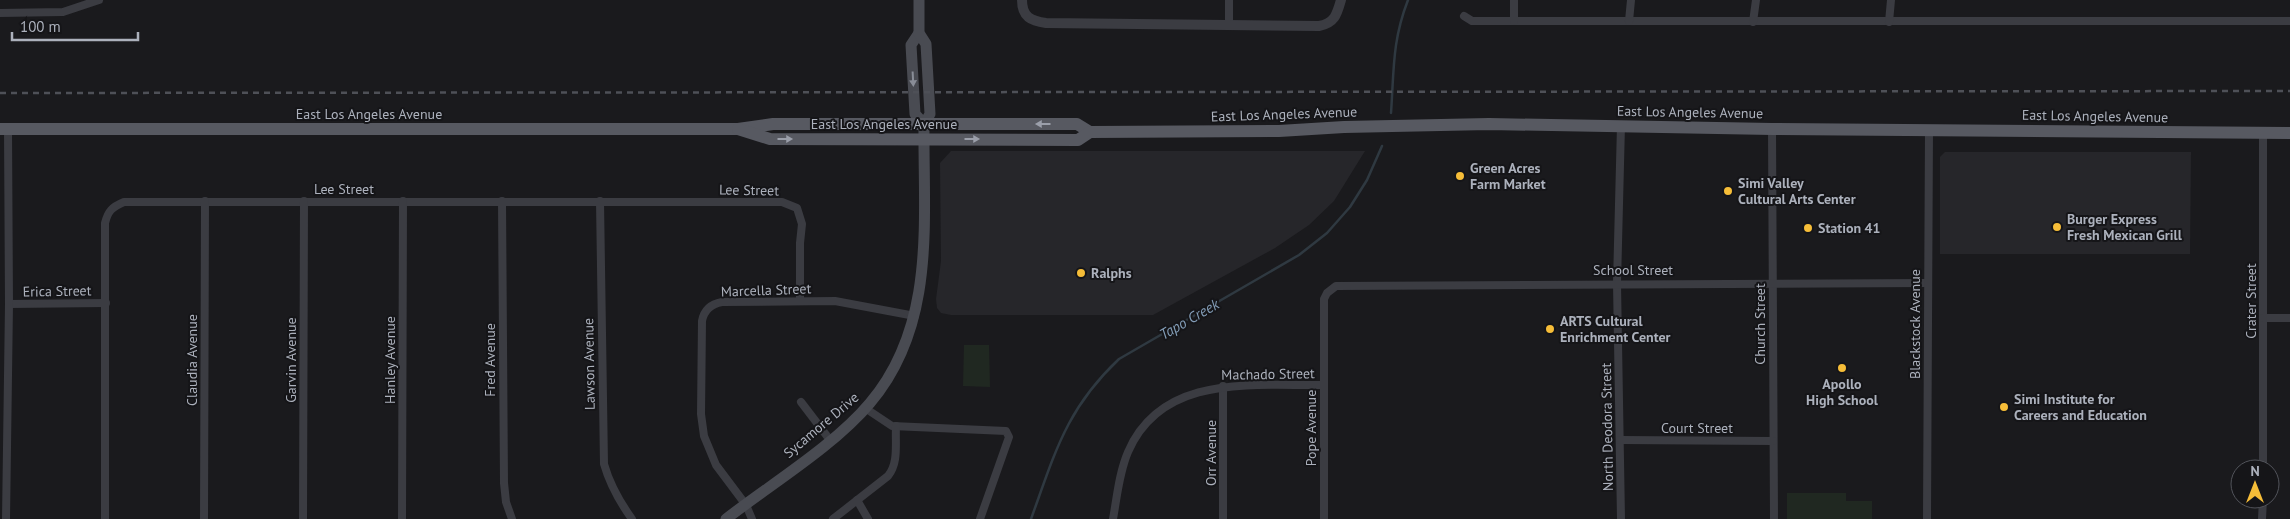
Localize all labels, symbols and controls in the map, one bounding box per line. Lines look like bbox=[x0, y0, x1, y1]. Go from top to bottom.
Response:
scale bar bbox=[12, 10, 139, 42]
text: 100 m bbox=[20, 17, 61, 36]
one-way arrow bbox=[910, 71, 918, 87]
street label: East Los Angeles Avenue bbox=[1210, 102, 1358, 126]
street label: East Los Angeles Avenue bbox=[1617, 102, 1763, 122]
street label: East Los Angeles Avenue bbox=[296, 105, 442, 123]
street label: East Los Angeles Avenue bbox=[2022, 106, 2168, 126]
street label: East Los Angeles Avenue bbox=[811, 115, 957, 133]
one-way arrow bbox=[1035, 120, 1051, 128]
one-way arrow bbox=[777, 135, 793, 143]
one-way arrow bbox=[965, 135, 981, 143]
place label: Green Acres Farm Market bbox=[1470, 159, 1546, 193]
marker: Green Acres Farm Market bbox=[1454, 170, 1466, 182]
place label: Simi Valley Cultural Arts Center bbox=[1738, 174, 1856, 208]
street label: Lee Street bbox=[314, 180, 374, 198]
street label: Lee Street bbox=[719, 180, 779, 200]
marker: Simi Valley Cultural Arts Center bbox=[1722, 185, 1734, 197]
place label: Burger Express Fresh Mexican Grill bbox=[2067, 210, 2183, 244]
place label: Station 41 bbox=[1818, 219, 1880, 237]
marker: Burger Express Fresh Mexican Grill bbox=[2051, 221, 2063, 233]
marker: Station 41 bbox=[1802, 222, 1814, 234]
street label: School Street bbox=[1593, 261, 1673, 279]
street label: Crater Street bbox=[2242, 263, 2260, 339]
place label: Ralphs bbox=[1091, 264, 1132, 282]
marker: Ralphs bbox=[1075, 267, 1087, 279]
street label: Blackstock Avenue bbox=[1906, 269, 1924, 379]
street label: Marcella Street bbox=[720, 279, 812, 301]
street label: Erica Street bbox=[22, 281, 92, 301]
street label: Church Street bbox=[1751, 283, 1769, 365]
water label: Tapo Creek bbox=[1156, 294, 1223, 344]
place label: ARTS Cultural Enrichment Center bbox=[1560, 312, 1671, 346]
street label: Claudia Avenue bbox=[183, 314, 201, 406]
street label: Hanley Avenue bbox=[381, 316, 399, 404]
street label: Garvin Avenue bbox=[282, 317, 300, 403]
street label: Lawson Avenue bbox=[579, 318, 599, 410]
street label: Fred Avenue bbox=[481, 323, 499, 397]
marker: ARTS Cultural Enrichment Center bbox=[1544, 323, 1556, 335]
marker: Apollo High School bbox=[1836, 362, 1848, 374]
street label: North Deodora Street bbox=[1597, 363, 1617, 491]
street label: Machado Street bbox=[1221, 364, 1315, 384]
place label: Apollo High School bbox=[1806, 375, 1879, 409]
street label: Sycamore Drive bbox=[780, 388, 862, 462]
street label: Pope Avenue bbox=[1302, 390, 1320, 466]
place label: Simi Institute for Careers and Education bbox=[2014, 390, 2147, 424]
marker: Simi Institute for Careers and Education bbox=[1998, 401, 2010, 413]
street label: Court Street bbox=[1661, 419, 1733, 437]
street label: Orr Avenue bbox=[1202, 420, 1220, 486]
north arrow bbox=[2230, 459, 2280, 509]
text: N bbox=[2250, 462, 2260, 480]

